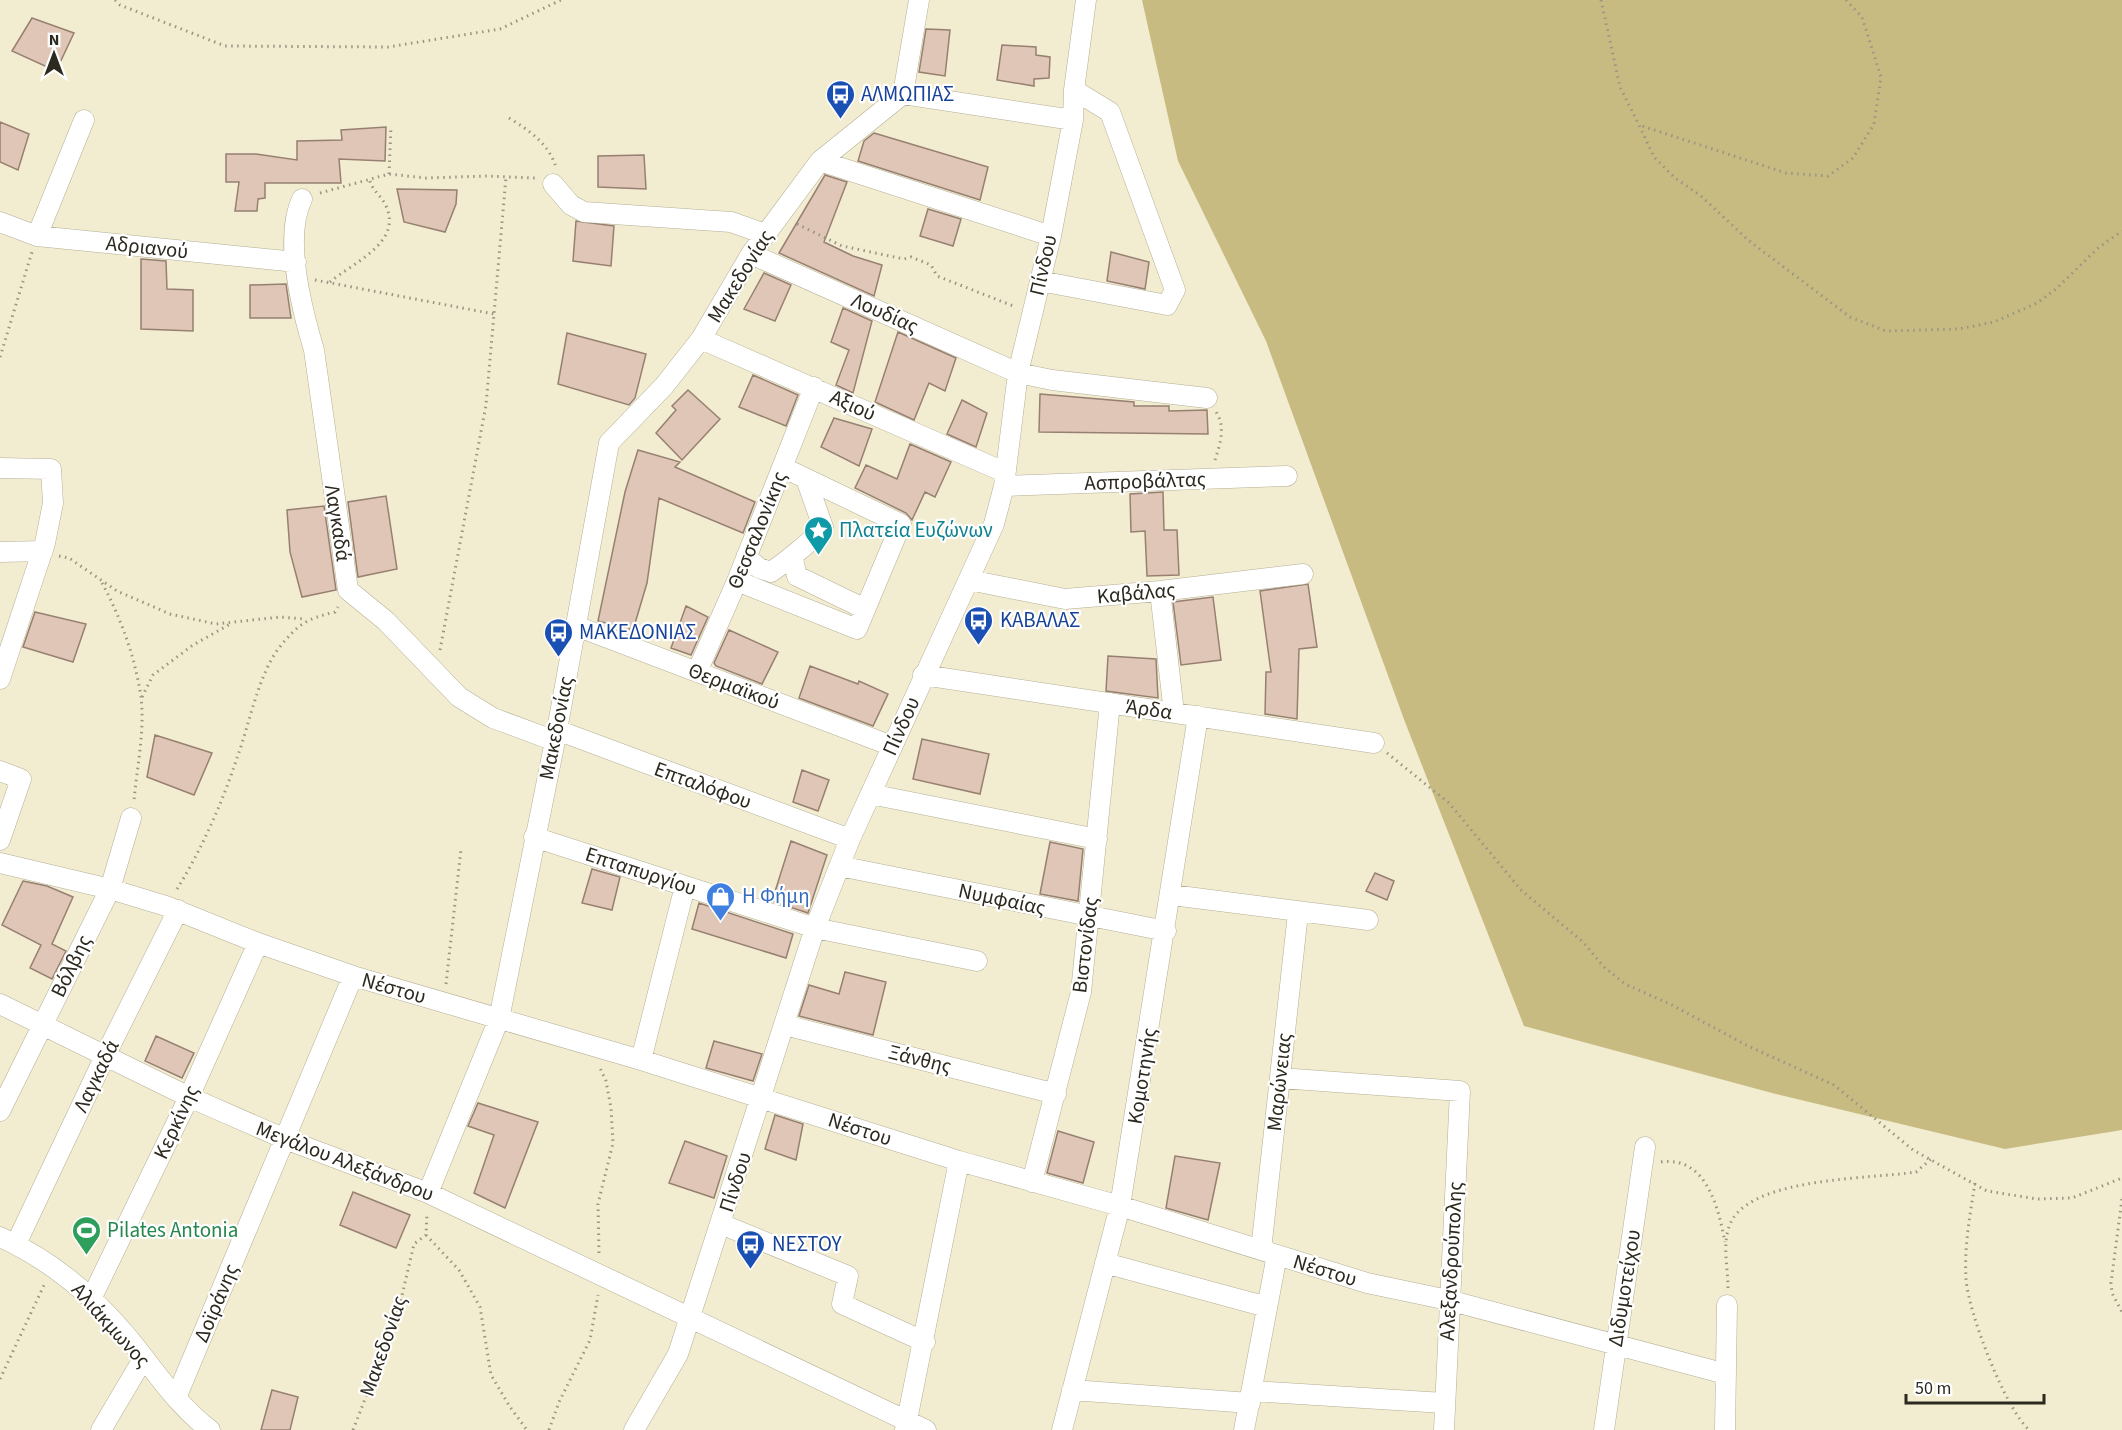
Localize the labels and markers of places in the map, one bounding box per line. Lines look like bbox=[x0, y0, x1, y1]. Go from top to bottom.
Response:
bus stop icon: ΑΛΜΩΠΙΑΣ bbox=[824, 78, 856, 120]
place label: ΑΛΜΩΠΙΑΣ bbox=[861, 79, 954, 109]
place icon: Πλατεία Ευζώνων bbox=[802, 514, 834, 556]
place label: Πλατεία Ευζώνων bbox=[839, 515, 993, 545]
bus stop icon: ΚΑΒΑΛΑΣ bbox=[963, 604, 995, 646]
place label: ΚΑΒΑΛΑΣ bbox=[1000, 605, 1080, 635]
bus stop icon: ΜΑΚΕΔΟΝΙΑΣ bbox=[542, 616, 574, 658]
place label: ΜΑΚΕΔΟΝΙΑΣ bbox=[579, 617, 697, 647]
shop icon: Η Φήμη bbox=[705, 880, 737, 922]
place label: Η Φήμη bbox=[742, 881, 810, 911]
sports icon: Pilates Antonia bbox=[70, 1214, 102, 1256]
place label: Pilates Antonia bbox=[107, 1215, 238, 1245]
bus stop icon: ΝΕΣΤΟΥ bbox=[735, 1228, 767, 1270]
place label: ΝΕΣΤΟΥ bbox=[772, 1229, 842, 1259]

